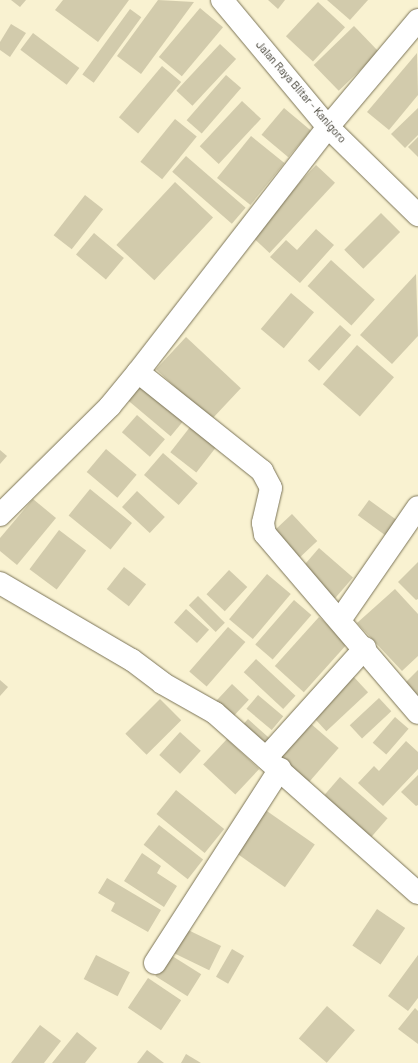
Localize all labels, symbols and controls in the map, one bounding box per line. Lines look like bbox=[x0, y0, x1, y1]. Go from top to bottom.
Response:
street label: Jalan Raya Blitar - Kanigoro bbox=[253, 38, 349, 146]

